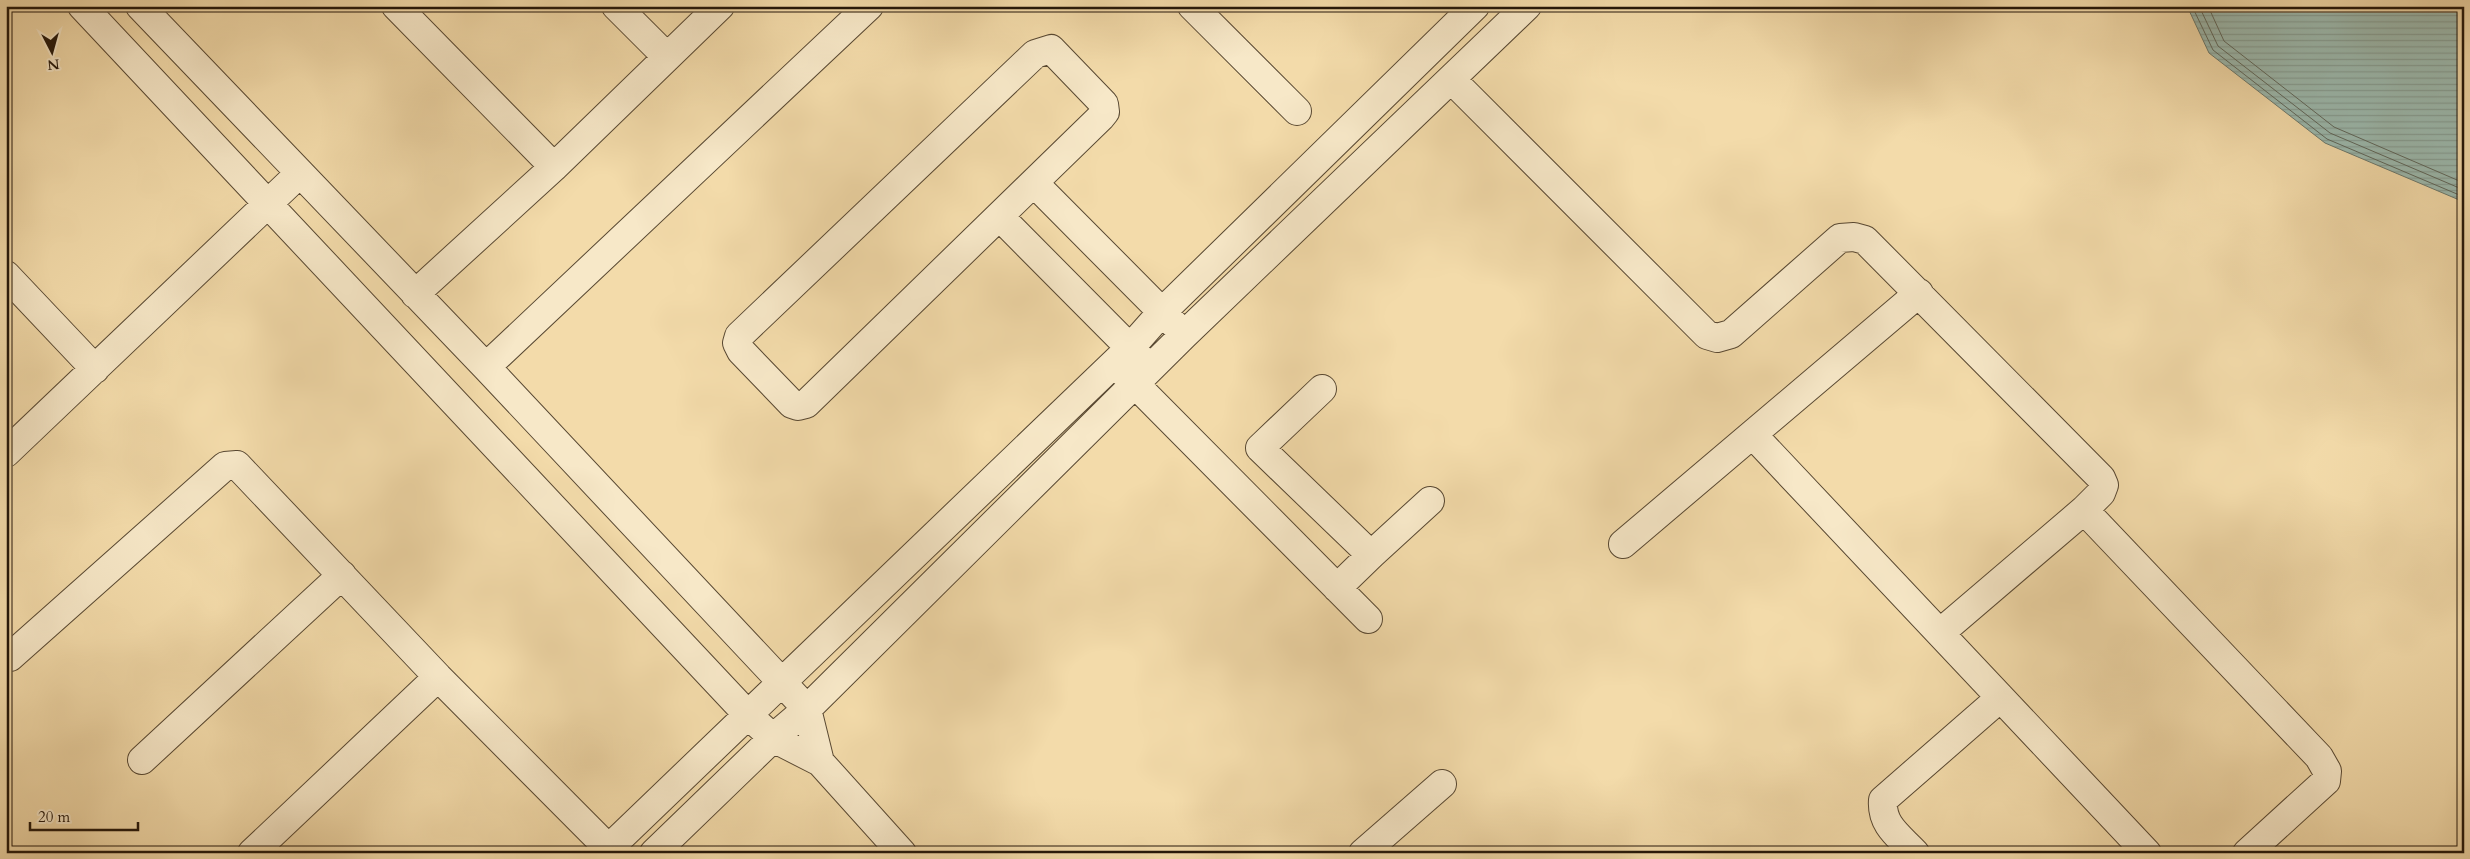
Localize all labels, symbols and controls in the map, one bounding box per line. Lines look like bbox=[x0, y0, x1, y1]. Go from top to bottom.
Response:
north arrow bbox=[28, 28, 78, 78]
text: N bbox=[46, 54, 60, 75]
scale bar bbox=[30, 799, 138, 831]
text: 20 m bbox=[38, 807, 70, 827]

